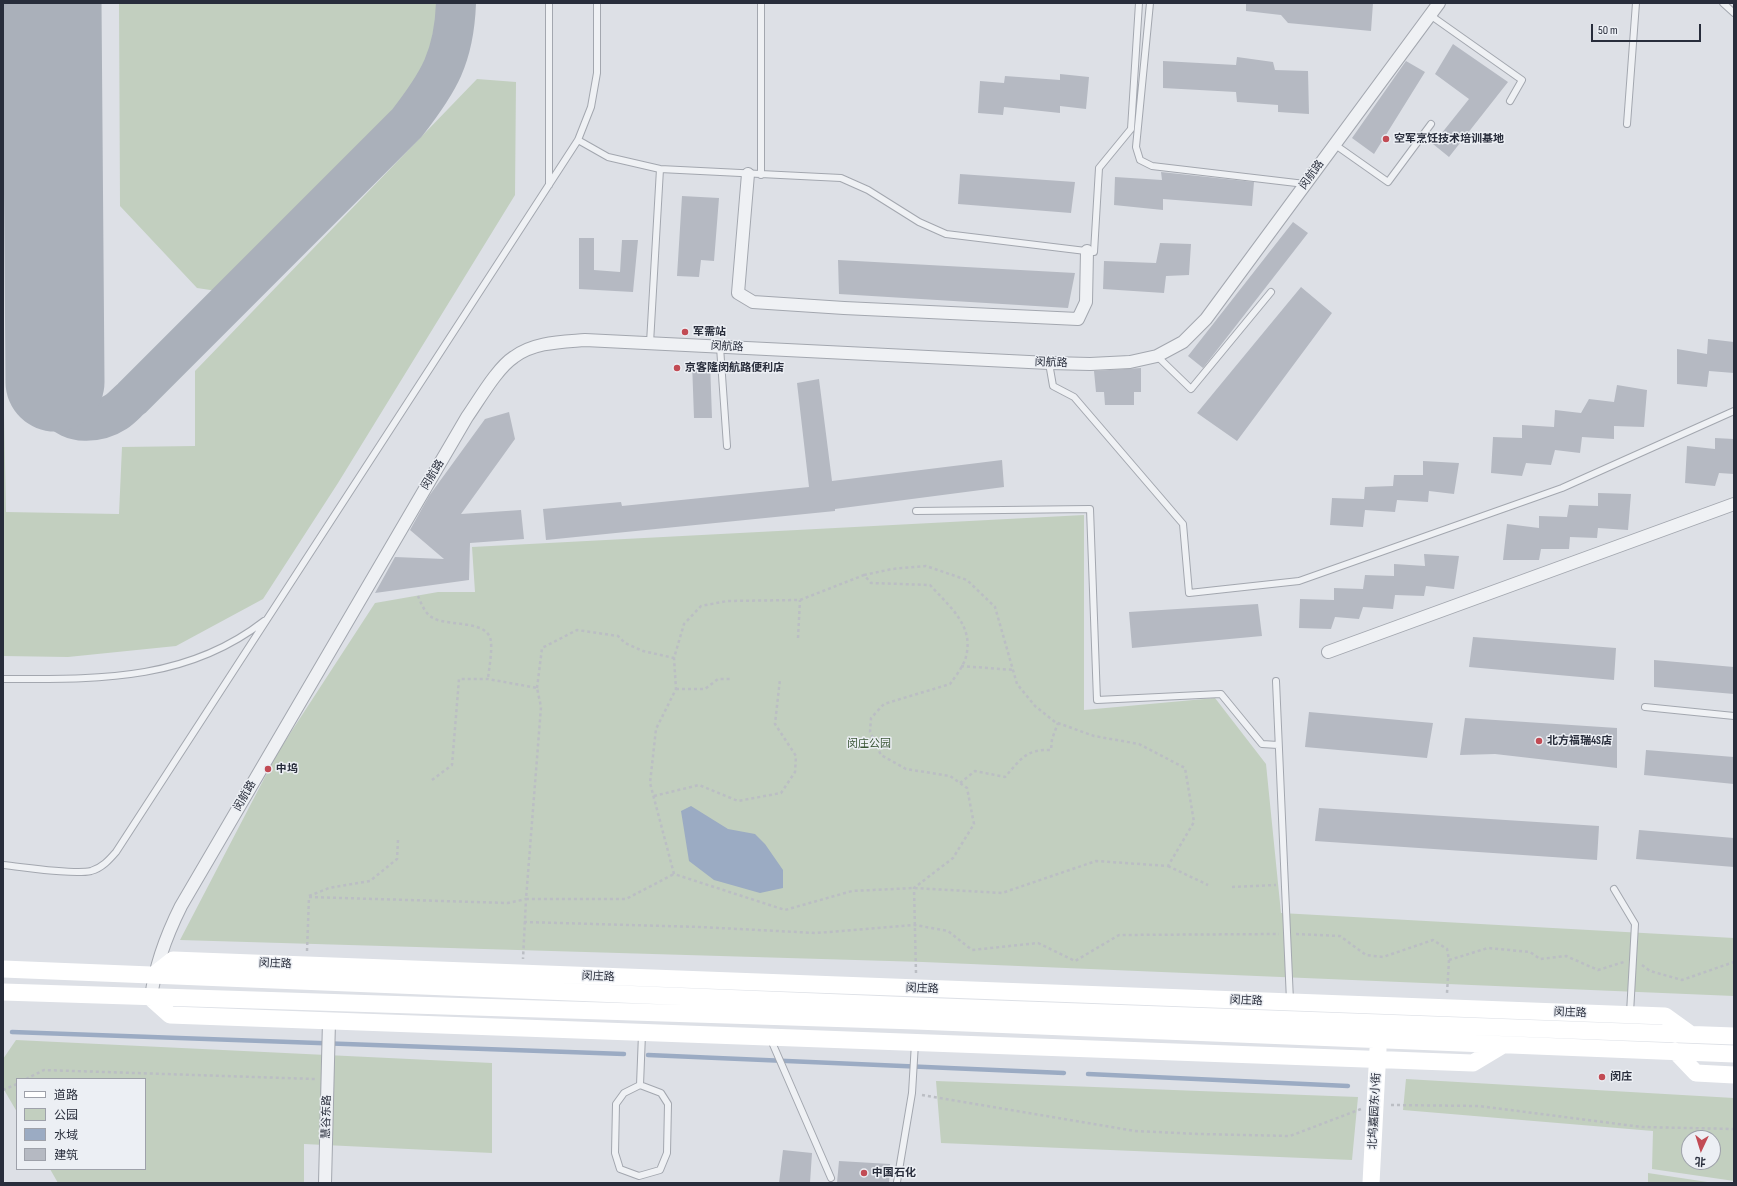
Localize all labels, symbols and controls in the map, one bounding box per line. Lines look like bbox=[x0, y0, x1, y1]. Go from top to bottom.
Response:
scale bar bbox=[1593, 16, 1703, 42]
text: 50 m bbox=[1598, 23, 1618, 38]
place label: 空军烹饪技术培训基地 bbox=[1394, 132, 1504, 146]
marker: 空军烹饪技术培训基地 bbox=[1381, 134, 1391, 144]
street label: 闵航路 bbox=[1297, 158, 1327, 192]
place label: 军需站 bbox=[693, 325, 726, 339]
marker: 军需站 bbox=[680, 327, 690, 337]
street label: 闵航路 bbox=[710, 340, 744, 354]
street label: 闵航路 bbox=[1034, 356, 1068, 370]
place label: 京客隆闵航路便利店 bbox=[685, 361, 784, 375]
marker: 京客隆闵航路便利店 bbox=[672, 363, 682, 373]
street label: 闵航路 bbox=[419, 457, 447, 493]
place label: 北方福瑞4S店 bbox=[1547, 734, 1612, 748]
marker: 北方福瑞4S店 bbox=[1534, 736, 1544, 746]
park label: 闵庄公园 bbox=[847, 737, 891, 751]
place label: 中坞 bbox=[276, 762, 298, 776]
marker: 中坞 bbox=[263, 764, 273, 774]
street label: 闵航路 bbox=[231, 778, 259, 814]
street label: 闵庄路 bbox=[258, 957, 292, 971]
street label: 闵庄路 bbox=[581, 970, 615, 984]
street label: 闵庄路 bbox=[905, 982, 939, 996]
street label: 闵庄路 bbox=[1229, 994, 1263, 1008]
street label: 闵庄路 bbox=[1553, 1006, 1587, 1020]
place label: 闵庄 bbox=[1610, 1070, 1632, 1084]
street label: 北坞嘉园东小街 bbox=[1366, 1072, 1384, 1150]
marker: 闵庄 bbox=[1597, 1072, 1607, 1082]
legend bbox=[16, 1078, 146, 1170]
text: 道路 bbox=[54, 1088, 78, 1103]
street label: 慧谷东路 bbox=[320, 1095, 334, 1139]
text: 公园 bbox=[54, 1108, 78, 1123]
text: 水域 bbox=[54, 1128, 78, 1143]
north arrow bbox=[1681, 1130, 1721, 1170]
text: 建筑 bbox=[54, 1148, 78, 1163]
text: 北 bbox=[1694, 1155, 1706, 1168]
place label: 中国石化 bbox=[872, 1166, 916, 1180]
marker: 中国石化 bbox=[859, 1168, 869, 1178]

